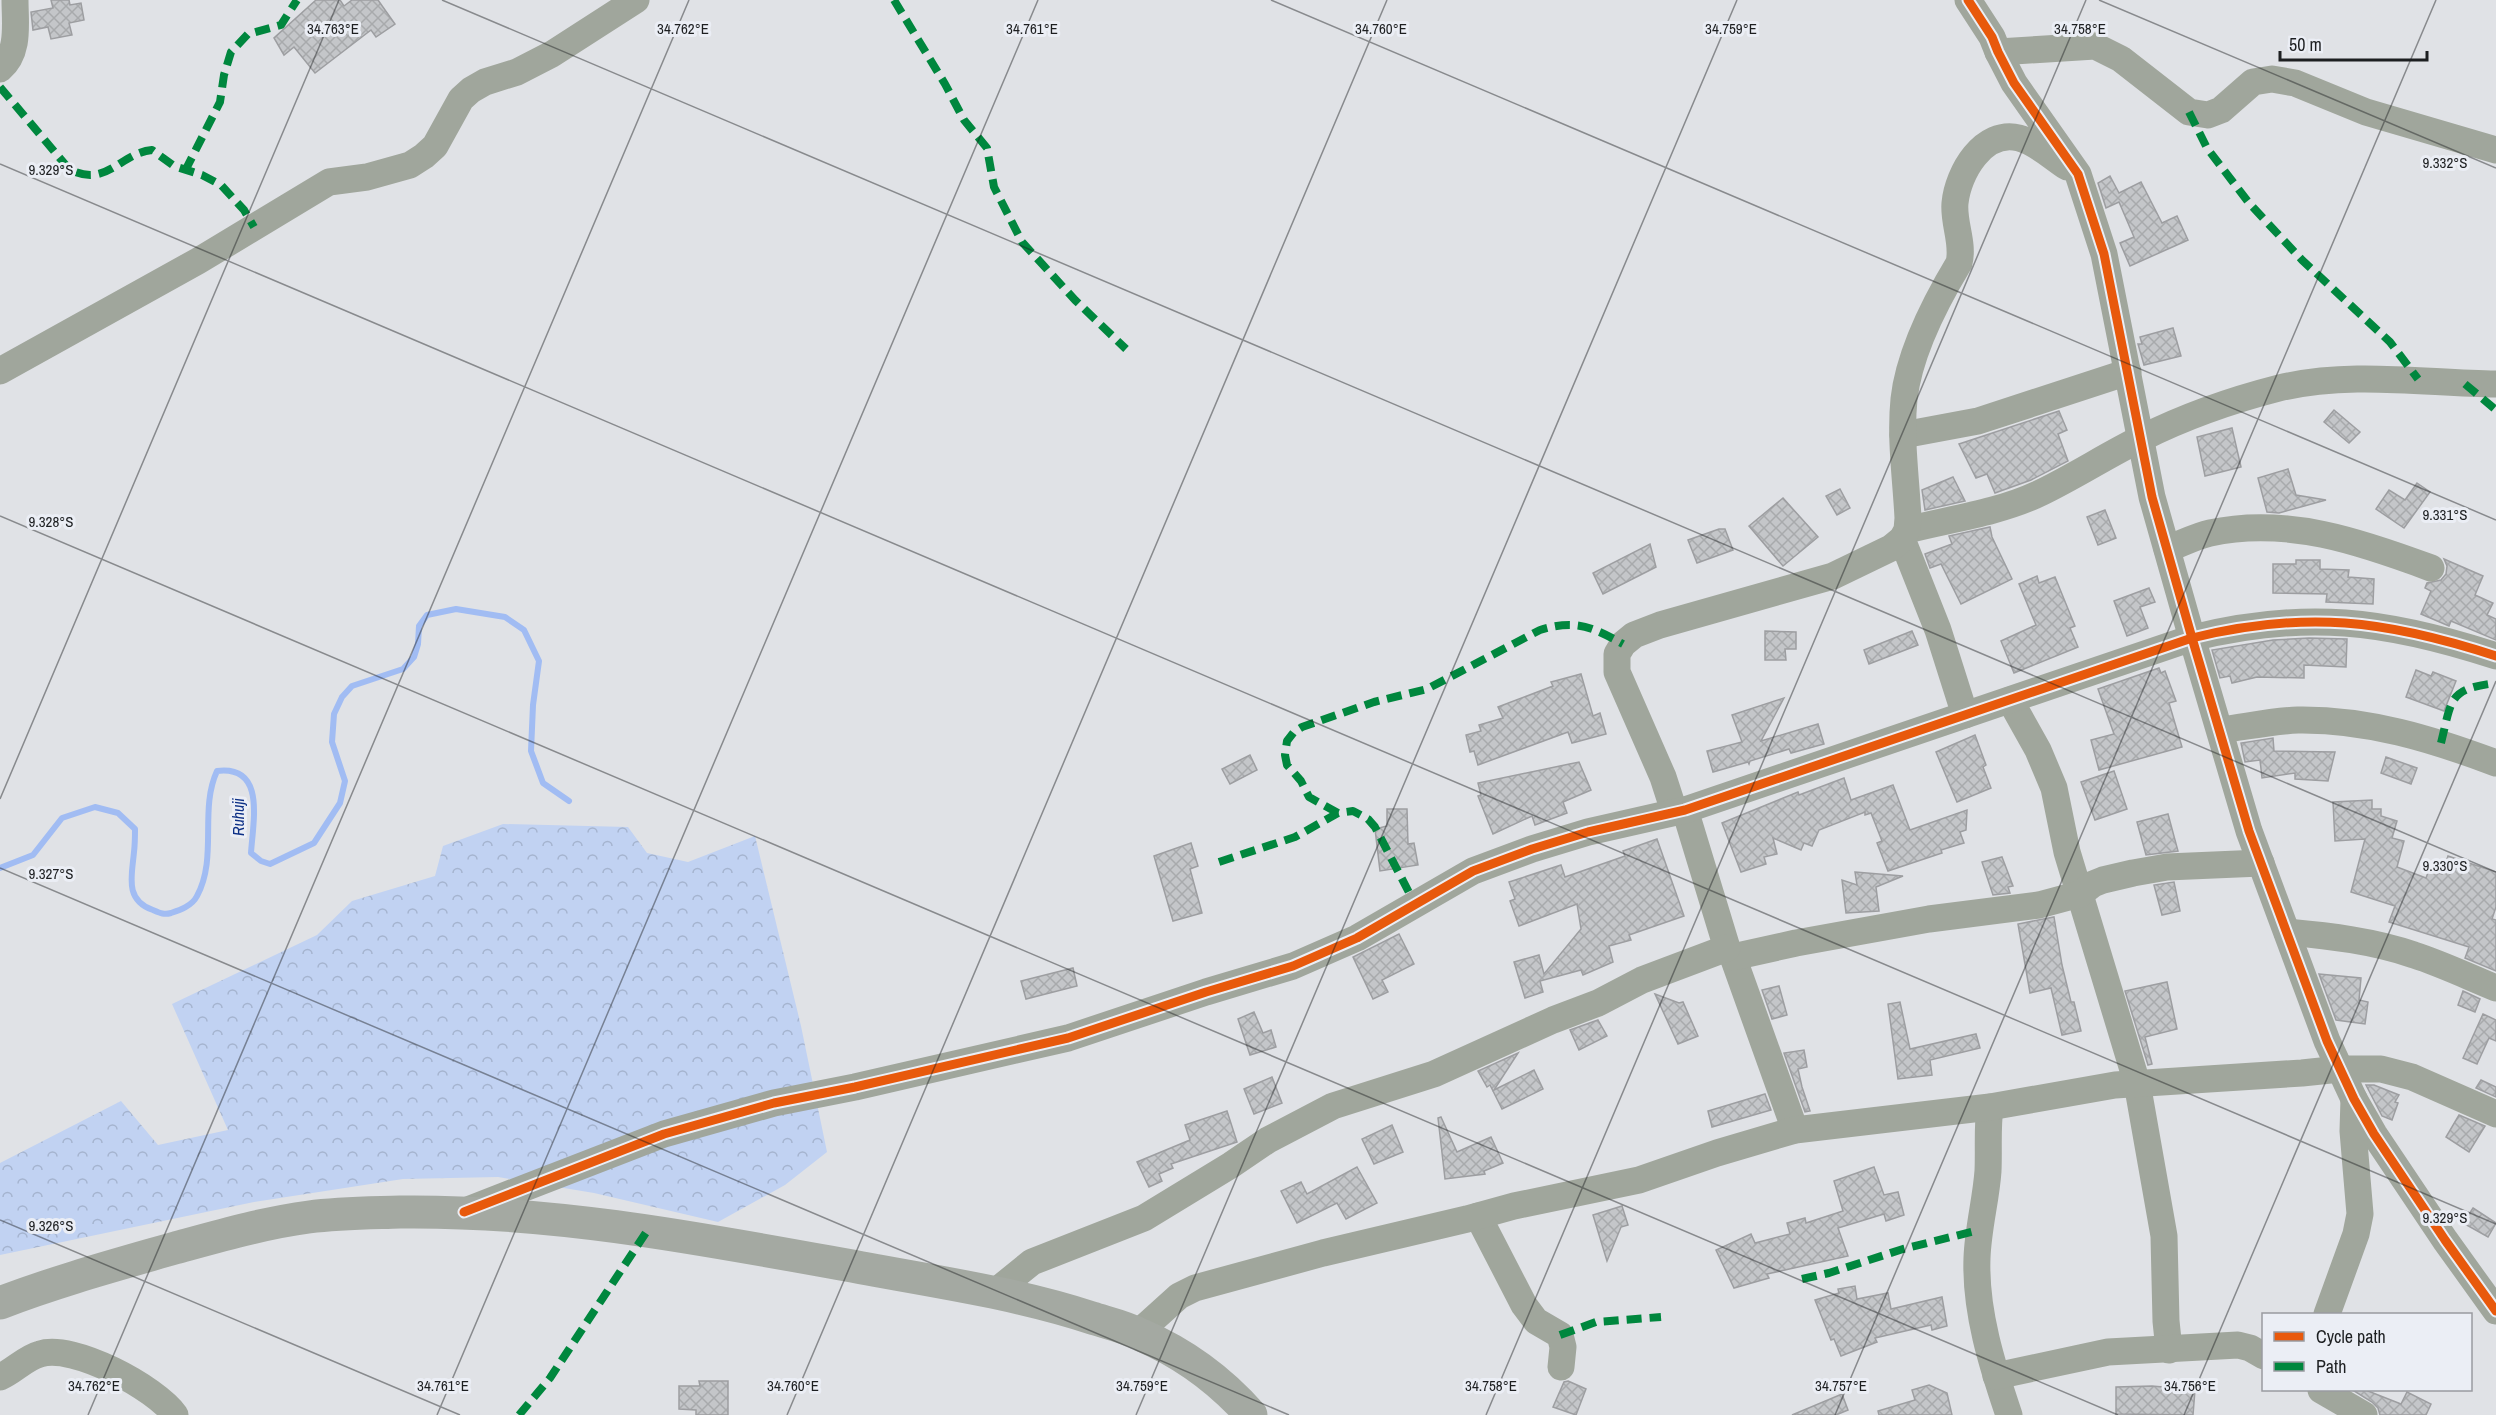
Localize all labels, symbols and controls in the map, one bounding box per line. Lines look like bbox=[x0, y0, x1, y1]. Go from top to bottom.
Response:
text: 34.763°E bbox=[307, 18, 359, 39]
text: 34.762°E bbox=[657, 18, 709, 39]
text: 34.761°E bbox=[1006, 18, 1058, 39]
text: 34.760°E bbox=[1355, 18, 1407, 39]
text: 34.759°E bbox=[1705, 18, 1757, 39]
text: 34.758°E bbox=[2054, 18, 2106, 39]
scale bar bbox=[2280, 24, 2427, 62]
text: 50 m bbox=[2289, 32, 2322, 57]
text: 9.332°S bbox=[2423, 152, 2468, 173]
text: 9.329°S bbox=[29, 159, 74, 180]
text: 9.331°S bbox=[2423, 504, 2468, 525]
text: 9.328°S bbox=[29, 511, 74, 532]
water label: Ruhuji bbox=[227, 798, 249, 836]
text: 9.330°S bbox=[2423, 855, 2468, 876]
text: 9.327°S bbox=[29, 863, 74, 884]
text: 9.329°S bbox=[2423, 1207, 2468, 1228]
text: 9.326°S bbox=[29, 1215, 74, 1236]
legend bbox=[2262, 1313, 2472, 1391]
text: Cycle path bbox=[2316, 1324, 2386, 1349]
text: Path bbox=[2316, 1354, 2346, 1379]
text: 34.762°E bbox=[68, 1375, 120, 1396]
text: 34.761°E bbox=[417, 1375, 469, 1396]
text: 34.760°E bbox=[767, 1375, 819, 1396]
text: 34.759°E bbox=[1116, 1375, 1168, 1396]
text: 34.758°E bbox=[1465, 1375, 1517, 1396]
text: 34.757°E bbox=[1815, 1375, 1867, 1396]
text: 34.756°E bbox=[2164, 1375, 2216, 1396]

